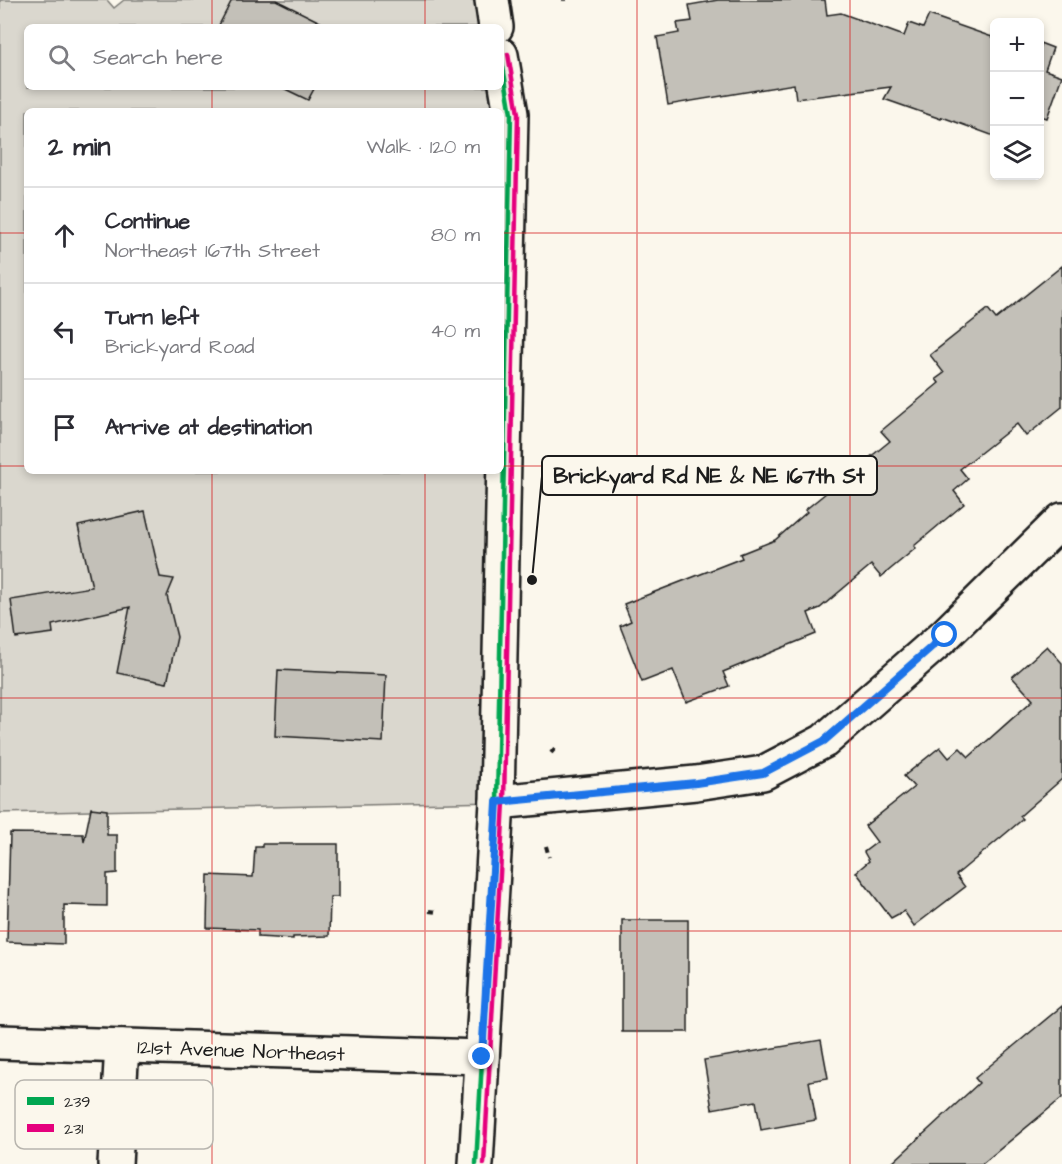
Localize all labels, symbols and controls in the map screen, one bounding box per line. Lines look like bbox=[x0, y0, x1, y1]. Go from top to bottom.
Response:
map controls bbox=[990, 18, 1044, 180]
button: + bbox=[990, 18, 1044, 72]
search box bbox=[24, 24, 504, 90]
icon: search bbox=[45, 41, 78, 74]
text: Search here bbox=[93, 42, 223, 73]
button: − bbox=[990, 72, 1044, 126]
button: layers bbox=[990, 126, 1044, 180]
text: 2 min bbox=[48, 129, 110, 165]
text: Walk · 120 m bbox=[367, 133, 480, 161]
text: Continue bbox=[105, 206, 190, 237]
icon: ahead bbox=[48, 219, 81, 252]
text: 80 m bbox=[431, 221, 480, 249]
text: Northeast 167th Street bbox=[105, 237, 320, 265]
text: Turn left bbox=[105, 302, 199, 333]
icon: left bbox=[48, 315, 81, 348]
text: 40 m bbox=[430, 317, 480, 345]
text: Brickyard Road bbox=[105, 333, 255, 361]
icon: arrive bbox=[48, 411, 81, 444]
text: Arrive at destination bbox=[105, 412, 312, 443]
callout: Brickyard Rd NE & NE 167th St bbox=[542, 456, 877, 495]
text: Brickyard Rd NE & NE 167th St bbox=[553, 462, 865, 494]
route start bbox=[931, 621, 957, 647]
street label: 121st Avenue Northeast bbox=[137, 1033, 345, 1069]
route end bbox=[468, 1043, 494, 1069]
legend bbox=[15, 1080, 213, 1149]
text: 239 bbox=[64, 1091, 90, 1113]
text: 231 bbox=[64, 1118, 83, 1140]

